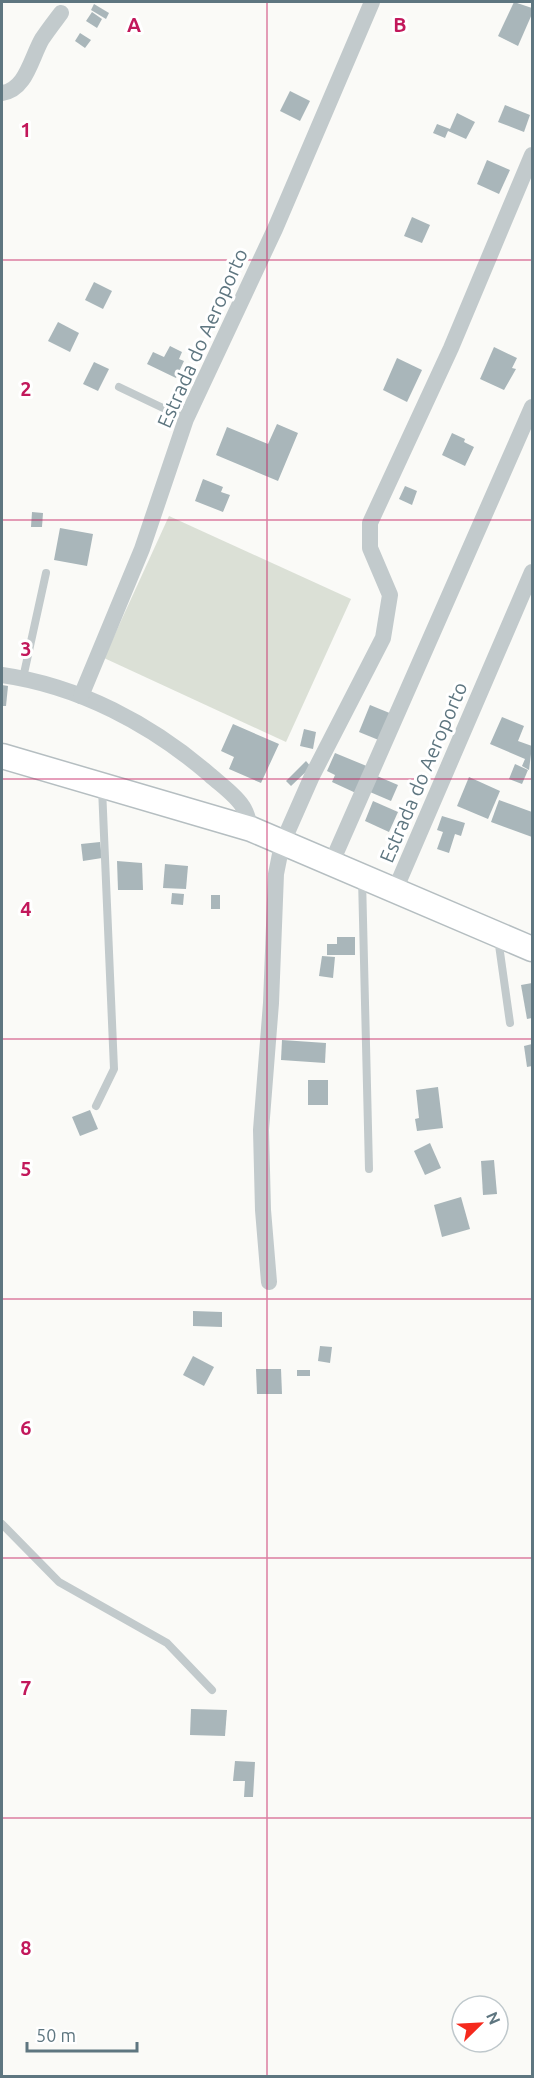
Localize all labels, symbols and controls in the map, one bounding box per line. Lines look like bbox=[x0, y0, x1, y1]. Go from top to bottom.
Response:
text: A bbox=[127, 13, 141, 36]
text: B bbox=[393, 13, 407, 36]
text: 1 bbox=[20, 118, 32, 141]
street label: Estrada do Aeroporto bbox=[152, 245, 252, 431]
text: 2 bbox=[20, 377, 32, 400]
text: 3 bbox=[20, 637, 32, 660]
street label: Estrada do Aeroporto bbox=[375, 678, 471, 866]
text: 4 bbox=[20, 897, 32, 920]
text: 5 bbox=[20, 1157, 32, 1180]
text: 6 bbox=[20, 1416, 32, 1439]
text: 7 bbox=[20, 1676, 32, 1699]
text: 8 bbox=[20, 1936, 32, 1959]
north arrow bbox=[450, 1994, 510, 2054]
text: N bbox=[483, 2009, 504, 2027]
scale bar bbox=[27, 2015, 136, 2053]
text: 50 m bbox=[36, 2025, 76, 2045]

